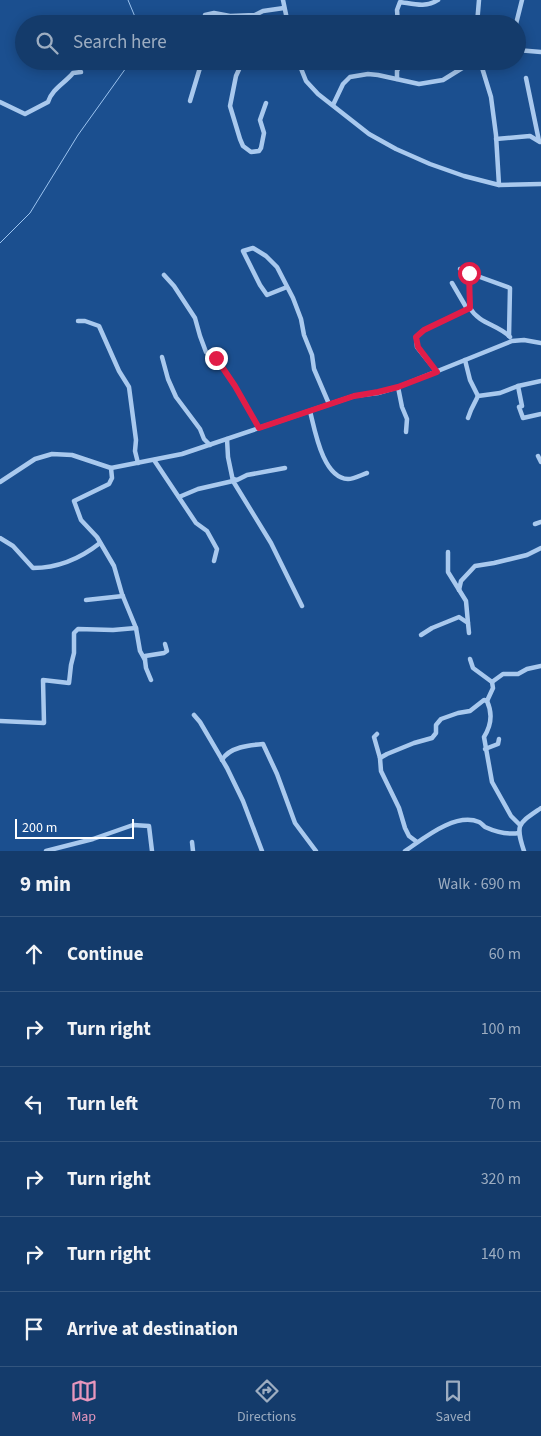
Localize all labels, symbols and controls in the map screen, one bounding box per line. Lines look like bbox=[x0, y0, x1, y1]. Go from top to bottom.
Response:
search box bbox=[15, 15, 526, 70]
icon: search bbox=[33, 29, 61, 57]
text: Search here bbox=[73, 29, 167, 56]
route start bbox=[458, 262, 481, 285]
route end bbox=[205, 347, 228, 370]
scale bar bbox=[15, 816, 134, 839]
text: 200 m bbox=[22, 818, 57, 838]
text: 9 min bbox=[20, 869, 71, 899]
text: Walk · 690 m bbox=[438, 873, 521, 895]
icon: ahead bbox=[20, 940, 48, 968]
text: Continue bbox=[67, 941, 144, 968]
text: 60 m bbox=[489, 943, 521, 965]
icon: right bbox=[20, 1015, 48, 1043]
text: Turn right bbox=[67, 1016, 151, 1043]
text: 100 m bbox=[481, 1018, 521, 1040]
icon: left bbox=[20, 1090, 48, 1118]
text: Turn left bbox=[67, 1091, 138, 1118]
text: 70 m bbox=[489, 1093, 521, 1115]
icon: right bbox=[20, 1165, 48, 1193]
text: Turn right bbox=[67, 1166, 151, 1193]
text: 320 m bbox=[481, 1168, 521, 1190]
icon: right bbox=[20, 1240, 48, 1268]
text: Turn right bbox=[67, 1241, 151, 1268]
text: 140 m bbox=[481, 1243, 521, 1265]
icon: arrive bbox=[20, 1315, 48, 1343]
text: Arrive at destination bbox=[67, 1316, 238, 1343]
tab: Map bbox=[70, 1377, 98, 1427]
tab: Directions bbox=[237, 1377, 296, 1427]
tab: Saved bbox=[436, 1377, 471, 1427]

